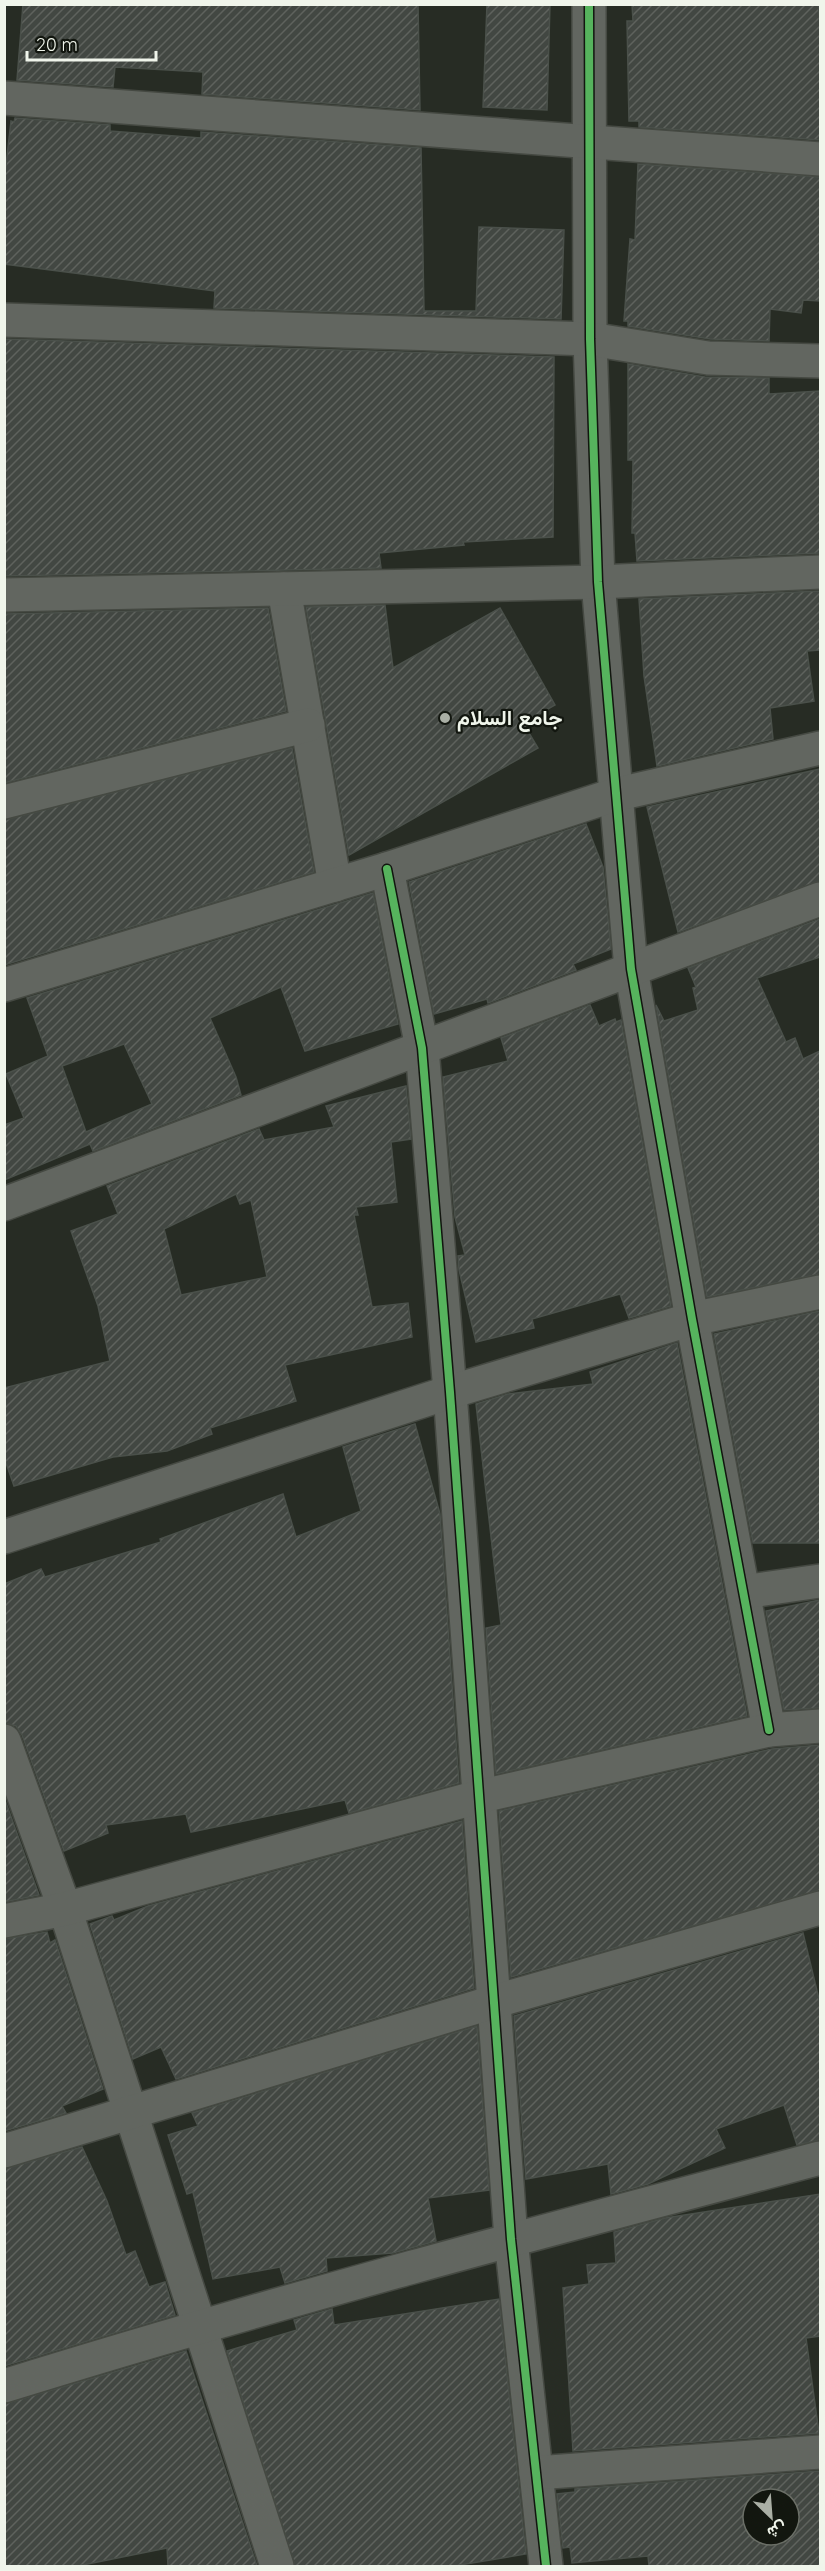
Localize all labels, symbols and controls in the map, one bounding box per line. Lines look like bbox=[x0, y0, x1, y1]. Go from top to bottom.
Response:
scale bar bbox=[27, 24, 156, 62]
text: 20 m bbox=[36, 33, 78, 56]
place label: جامع السلام bbox=[457, 704, 562, 732]
marker: جامع السلام bbox=[438, 711, 452, 725]
north arrow bbox=[741, 2487, 801, 2547]
text: ش bbox=[764, 2517, 790, 2544]

